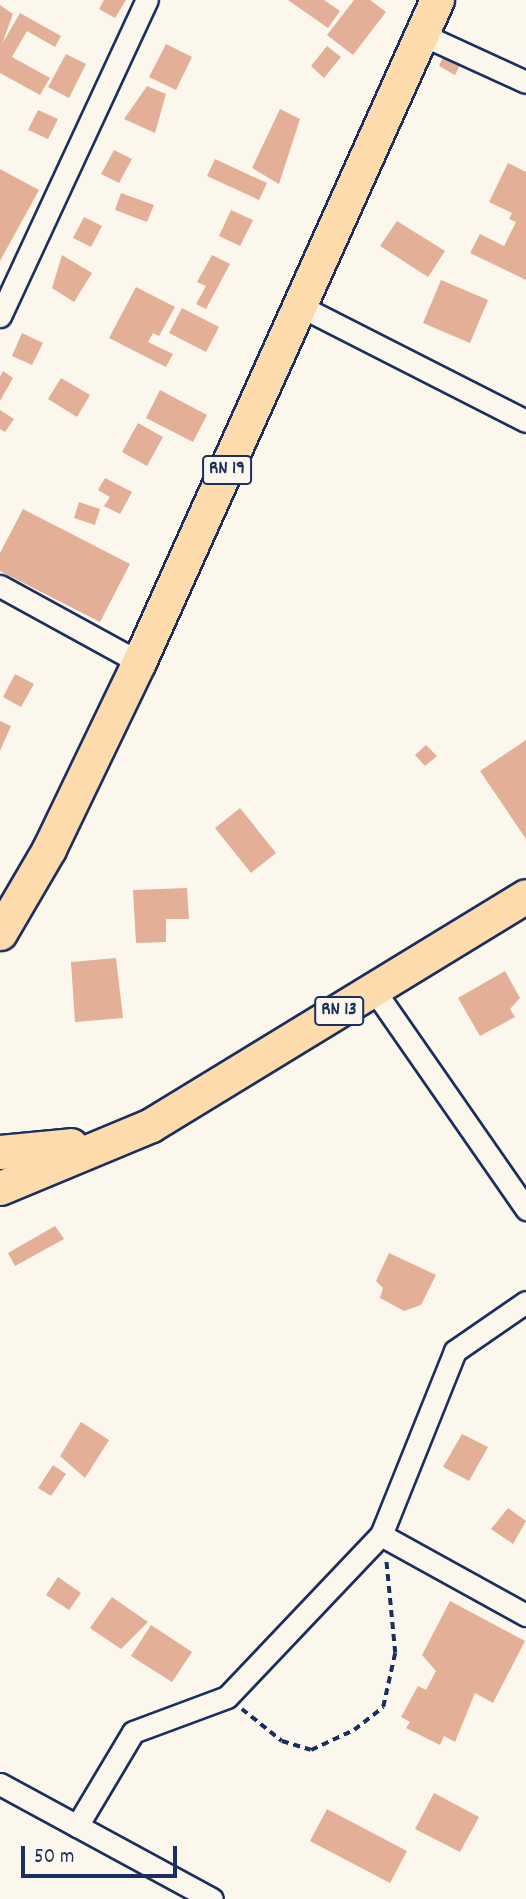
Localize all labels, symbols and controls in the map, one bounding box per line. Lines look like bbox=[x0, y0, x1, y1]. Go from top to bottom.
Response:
road number: RN 19 bbox=[201, 454, 253, 485]
road number: RN 13 bbox=[313, 995, 365, 1026]
scale bar bbox=[24, 1832, 180, 1876]
text: 50 m bbox=[34, 1843, 74, 1873]

